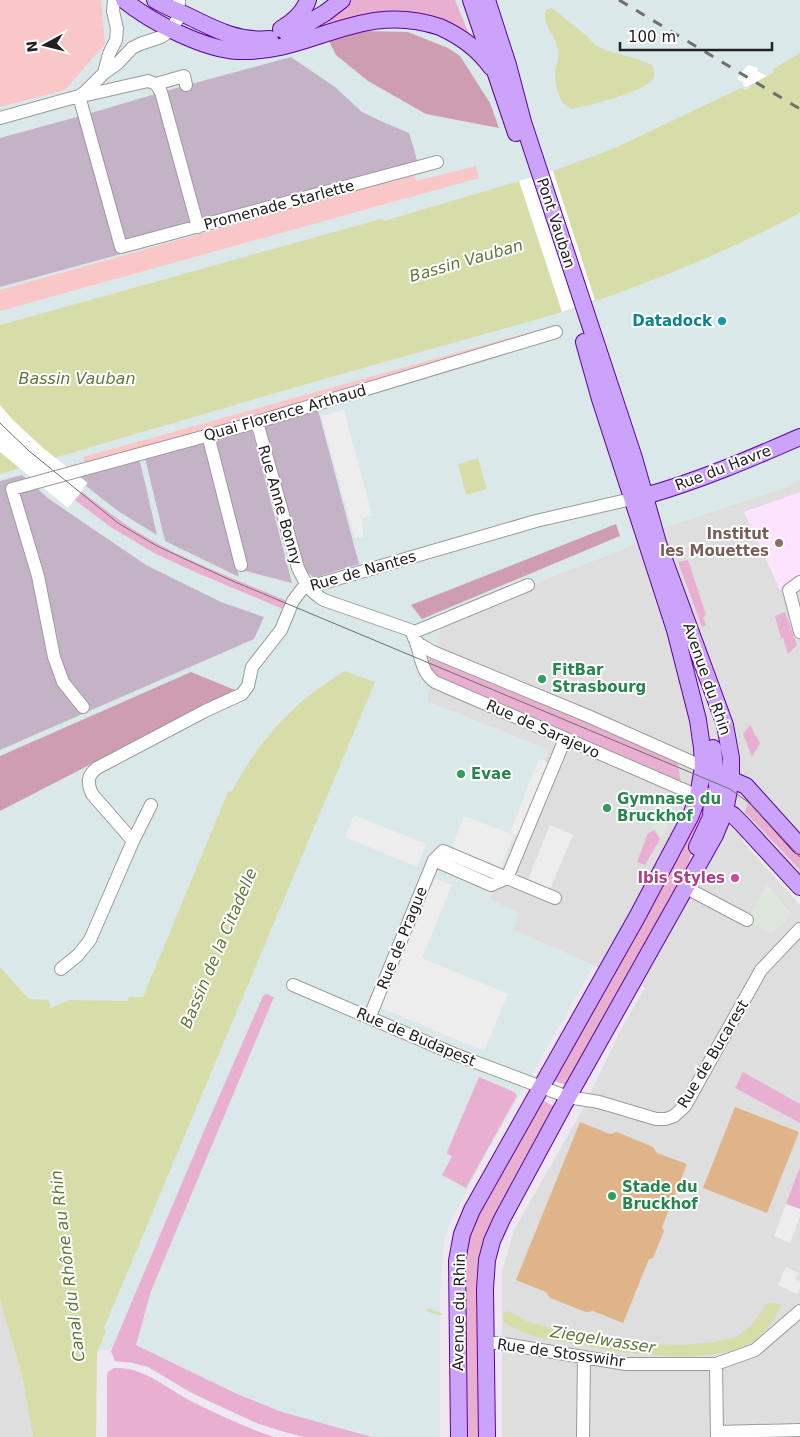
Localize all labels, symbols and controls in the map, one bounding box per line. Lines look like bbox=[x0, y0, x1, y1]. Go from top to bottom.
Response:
north arrow bbox=[20, 20, 70, 70]
scale bar bbox=[620, 20, 772, 52]
text: 100 m bbox=[628, 28, 676, 46]
text: N bbox=[23, 40, 41, 53]
street label: Promenade Starlette bbox=[202, 176, 356, 234]
street label: Pont Vauban bbox=[533, 176, 579, 270]
water label: Bassin Vauban bbox=[407, 235, 525, 286]
place label: Datadock bbox=[632, 312, 713, 330]
marker: Datadock bbox=[716, 315, 728, 327]
water label: Bassin Vauban bbox=[18, 369, 136, 388]
street label: Quai Florence Arthaud bbox=[202, 381, 368, 445]
street label: Rue du Havre bbox=[672, 441, 774, 495]
street label: Rue Anne Bonny bbox=[254, 443, 306, 567]
place label: Institut les Mouettes bbox=[660, 525, 769, 560]
marker: Institut les Mouettes bbox=[773, 537, 785, 549]
street label: Rue de Nantes bbox=[308, 547, 418, 595]
street label: Avenue du Rhin bbox=[679, 620, 735, 738]
place label: FitBar Strasbourg bbox=[552, 661, 646, 696]
marker: FitBar Strasbourg bbox=[536, 673, 548, 685]
street label: Rue de Sarajevo bbox=[483, 696, 603, 762]
place label: Evae bbox=[471, 765, 511, 783]
marker: Evae bbox=[455, 768, 467, 780]
place label: Gymnase du Bruckhof bbox=[617, 790, 721, 825]
marker: Gymnase du Bruckhof bbox=[601, 802, 613, 814]
water label: Bassin de la Citadelle bbox=[176, 865, 261, 1031]
place label: Ibis Styles bbox=[637, 869, 725, 887]
marker: Ibis Styles bbox=[729, 872, 741, 884]
street label: Rue de Prague bbox=[373, 884, 431, 992]
street label: Rue de Bucarest bbox=[674, 997, 752, 1111]
street label: Rue de Budapest bbox=[354, 1004, 478, 1070]
water label: Canal du Rhône au Rhin bbox=[46, 1169, 89, 1363]
place label: Stade du Bruckhof bbox=[622, 1178, 698, 1213]
marker: Stade du Bruckhof bbox=[606, 1190, 618, 1202]
street label: Avenue du Rhin bbox=[449, 1253, 469, 1371]
water label: Ziegelwasser bbox=[548, 1322, 658, 1357]
street label: Rue de Stosswihr bbox=[496, 1335, 627, 1371]

